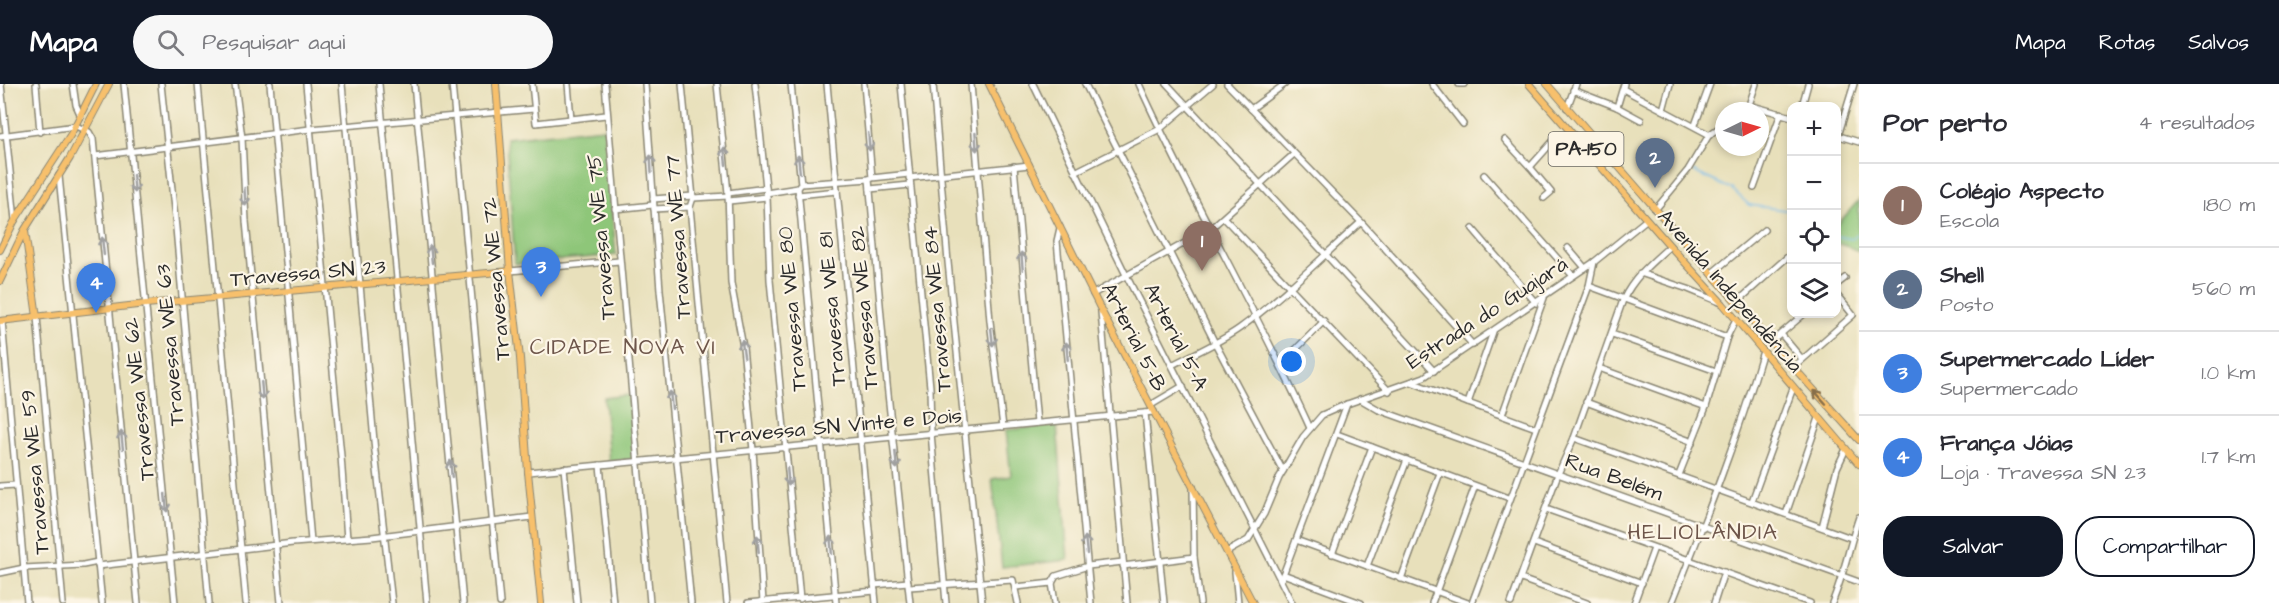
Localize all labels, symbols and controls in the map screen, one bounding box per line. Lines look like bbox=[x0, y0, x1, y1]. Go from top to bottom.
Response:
search box bbox=[133, 15, 553, 69]
text: Mapa bbox=[30, 23, 97, 62]
icon: search bbox=[154, 26, 187, 59]
text: Pesquisar aqui bbox=[202, 27, 345, 58]
text: Mapa bbox=[2015, 28, 2066, 57]
text: Rotas bbox=[2099, 28, 2155, 57]
text: Salvos bbox=[2188, 28, 2249, 57]
north arrow bbox=[1715, 102, 1769, 156]
map controls bbox=[1787, 102, 1841, 318]
button: + bbox=[1787, 102, 1841, 156]
text: Por perto bbox=[1883, 105, 2007, 141]
text: 4 resultados bbox=[2138, 109, 2255, 137]
one-way arrow bbox=[864, 132, 875, 152]
one-way arrow bbox=[971, 132, 982, 152]
road number: PA-150 bbox=[1548, 132, 1624, 166]
pin: 2 bbox=[1636, 138, 1674, 188]
one-way arrow bbox=[719, 146, 730, 166]
street label: Travessa WE 75 bbox=[579, 153, 623, 321]
one-way arrow bbox=[645, 154, 656, 174]
street label: Travessa WE 77 bbox=[658, 154, 698, 320]
one-way arrow bbox=[793, 154, 804, 174]
button: − bbox=[1787, 156, 1841, 210]
one-way arrow bbox=[129, 174, 140, 193]
text: Colégio Aspecto bbox=[1940, 176, 2104, 207]
one-way arrow bbox=[239, 186, 250, 206]
text: 1 bbox=[1901, 191, 1904, 219]
text: 180 m bbox=[2203, 191, 2255, 219]
street label: Travessa WE 72 bbox=[474, 196, 518, 362]
street label: Avenida Independência bbox=[1650, 203, 1810, 380]
text: Escola bbox=[1940, 207, 1999, 235]
button: locate bbox=[1787, 210, 1841, 264]
pin: 1 bbox=[1182, 222, 1222, 271]
street label: Travessa WE 80 bbox=[770, 225, 814, 393]
street label: Travessa WE 82 bbox=[842, 225, 886, 391]
street label: Travessa WE 84 bbox=[915, 225, 959, 393]
street label: Travessa WE 81 bbox=[811, 230, 853, 387]
one-way arrow bbox=[97, 237, 108, 257]
one-way arrow bbox=[426, 245, 437, 265]
pin: 3 bbox=[522, 248, 560, 297]
street label: Estrada do Guajará bbox=[1401, 250, 1574, 376]
one-way arrow bbox=[1016, 251, 1027, 271]
street label: Travessa SN 23 bbox=[229, 252, 387, 294]
text: Shell bbox=[1940, 260, 1984, 291]
street label: Travessa WE 63 bbox=[148, 263, 192, 427]
pin: 4 bbox=[76, 264, 116, 313]
button: layers bbox=[1787, 264, 1841, 318]
text: 2 bbox=[1897, 275, 1908, 303]
text: 560 m bbox=[2192, 275, 2255, 303]
street label: Arterial 5-B bbox=[1094, 278, 1174, 396]
street label: Arterial 5-A bbox=[1137, 278, 1216, 396]
text: Posto bbox=[1940, 291, 1993, 319]
street label: Travessa WE 62 bbox=[116, 316, 162, 482]
one-way arrow bbox=[987, 326, 998, 346]
district label: CIDADE NOVA VI bbox=[530, 332, 716, 363]
one-way arrow bbox=[737, 340, 748, 360]
one-way arrow bbox=[1061, 341, 1072, 361]
text: Supermercado Líder bbox=[1940, 344, 2154, 375]
your location bbox=[1277, 347, 1306, 376]
text: 3 bbox=[1897, 359, 1908, 387]
text: 1.0 km bbox=[2201, 359, 2255, 387]
text: Supermercado bbox=[1940, 375, 2078, 403]
one-way arrow bbox=[257, 381, 268, 401]
street label: Travessa WE 59 bbox=[13, 388, 57, 556]
one-way arrow bbox=[1813, 390, 1827, 405]
one-way arrow bbox=[665, 391, 676, 410]
street label: Travessa SN Vinte e Dois bbox=[715, 401, 963, 451]
text: França Jóias bbox=[1940, 428, 2073, 459]
one-way arrow bbox=[116, 431, 127, 451]
text: 4 bbox=[1896, 443, 1909, 471]
text: 1.7 km bbox=[2201, 443, 2255, 471]
street label: Rua Belém bbox=[1561, 446, 1668, 508]
one-way arrow bbox=[891, 449, 902, 469]
text: Loja · Travessa SN 23 bbox=[1940, 459, 2146, 487]
one-way arrow bbox=[445, 460, 456, 480]
one-way arrow bbox=[783, 466, 794, 486]
one-way arrow bbox=[161, 493, 172, 513]
button: Salvar bbox=[1883, 516, 2063, 577]
button: Compartilhar bbox=[2075, 516, 2255, 577]
district label: HELIOLÂNDIA bbox=[1628, 517, 1778, 548]
one-way arrow bbox=[752, 534, 763, 554]
one-way arrow bbox=[825, 535, 836, 555]
one-way arrow bbox=[1080, 535, 1091, 555]

